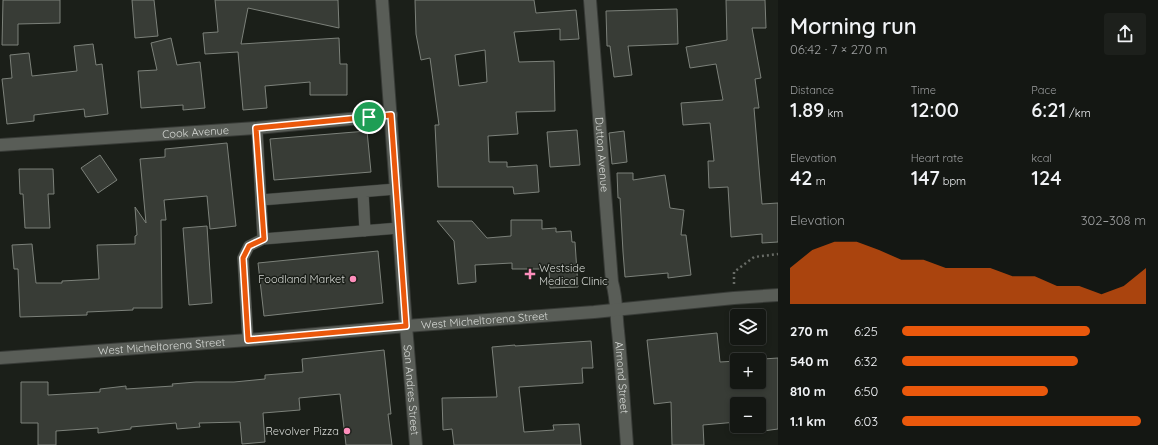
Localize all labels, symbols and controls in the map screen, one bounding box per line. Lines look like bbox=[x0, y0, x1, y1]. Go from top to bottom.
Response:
text: Morning run bbox=[790, 12, 917, 40]
button: share bbox=[1104, 13, 1146, 55]
text: 06:42 · 7 × 270 m bbox=[790, 41, 887, 57]
text: Distance bbox=[790, 83, 834, 97]
text: Time bbox=[911, 83, 936, 97]
text: Pace bbox=[1031, 83, 1056, 97]
text: 1.89 bbox=[790, 97, 824, 122]
text: 12:00 bbox=[911, 97, 959, 122]
text: 6:21 bbox=[1031, 97, 1066, 122]
pin bbox=[352, 100, 386, 134]
icon: arrive bbox=[358, 106, 380, 128]
text: km bbox=[824, 106, 843, 120]
text: /km bbox=[1066, 106, 1091, 120]
street label: Dutton Avenue bbox=[592, 116, 612, 193]
street label: Cook Avenue bbox=[162, 123, 229, 141]
text: Elevation bbox=[790, 151, 836, 165]
text: Heart rate bbox=[911, 151, 963, 165]
text: kcal bbox=[1031, 151, 1052, 165]
text: 42 bbox=[790, 165, 813, 190]
text: 147 bbox=[911, 165, 940, 190]
text: 124 bbox=[1031, 165, 1062, 190]
text: m bbox=[813, 174, 826, 188]
text: bpm bbox=[940, 174, 966, 188]
text: Elevation bbox=[790, 212, 845, 228]
text: 302–308 m bbox=[1081, 212, 1146, 228]
place label: Westside Medical Clinic bbox=[539, 261, 608, 288]
marker: Westside Medical Clinic bbox=[524, 268, 536, 280]
place label: Foodland Market bbox=[258, 272, 345, 286]
marker: Foodland Market bbox=[348, 274, 358, 284]
street label: West Micheltorena Street bbox=[420, 308, 549, 332]
map controls bbox=[730, 309, 766, 433]
button: layers bbox=[730, 309, 766, 345]
text: 270 m bbox=[790, 323, 828, 339]
text: 6:25 bbox=[854, 323, 878, 339]
street label: West Micheltorena Street bbox=[98, 335, 226, 358]
street label: Almond Street bbox=[612, 341, 632, 414]
street label: San Andres Street bbox=[401, 344, 422, 436]
button: + bbox=[730, 353, 766, 389]
text: 540 m bbox=[790, 353, 829, 369]
text: 6:32 bbox=[854, 353, 877, 369]
text: 810 m bbox=[790, 383, 826, 399]
text: 6:50 bbox=[854, 383, 878, 399]
button: − bbox=[730, 397, 766, 433]
text: 1.1 km bbox=[790, 413, 826, 429]
text: 6:03 bbox=[854, 413, 878, 429]
place label: Revolver Pizza bbox=[266, 424, 339, 438]
marker: Revolver Pizza bbox=[342, 426, 352, 436]

